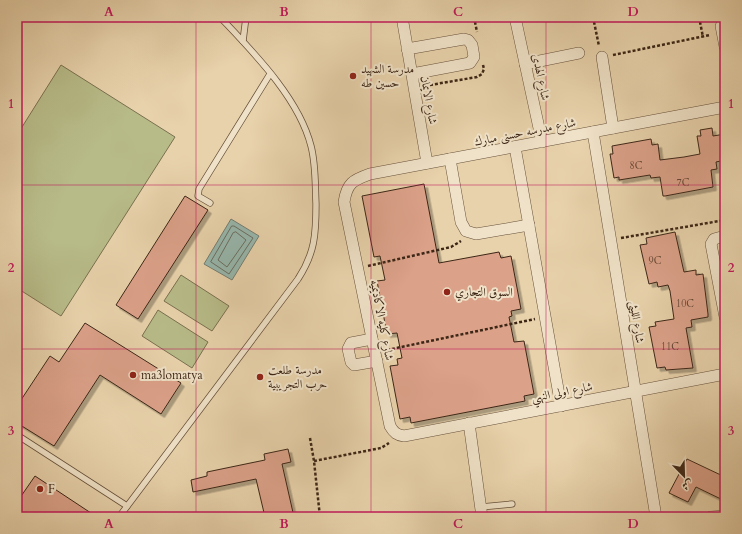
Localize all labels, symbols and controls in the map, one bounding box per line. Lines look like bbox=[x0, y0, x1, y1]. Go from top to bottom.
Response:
text: A bbox=[104, 3, 114, 21]
text: B bbox=[279, 3, 289, 21]
text: C bbox=[453, 3, 463, 21]
text: D bbox=[627, 3, 639, 21]
street label: شارع الهدى bbox=[525, 52, 554, 102]
place label: مدرسة الشهيد حسين طه bbox=[361, 61, 414, 91]
marker: مدرسة الشهيد حسين طه bbox=[348, 71, 358, 81]
street label: شارع الايمان bbox=[414, 74, 441, 126]
text: 1 bbox=[8, 95, 14, 113]
text: 1 bbox=[728, 95, 734, 113]
street label: شارع مدرسه حسنى مبارك bbox=[473, 114, 578, 153]
house number: 8C bbox=[630, 159, 643, 173]
house number: 7C bbox=[677, 176, 690, 190]
house number: 9C bbox=[649, 254, 662, 268]
text: 2 bbox=[8, 259, 15, 277]
text: 2 bbox=[728, 259, 735, 277]
street label: شارع كليه الاكاديميه bbox=[363, 278, 398, 362]
place label: السوق التجاري bbox=[455, 284, 513, 302]
marker: السوق التجاري bbox=[442, 287, 452, 297]
house number: 10C bbox=[676, 297, 694, 311]
street label: شارع الليثى bbox=[623, 300, 648, 345]
house number: 11C bbox=[661, 340, 679, 354]
place label: مدرسة طلعت حرب التجريبية bbox=[268, 362, 327, 392]
place label: ma3lomatya bbox=[141, 367, 203, 383]
marker: ma3lomatya bbox=[128, 370, 138, 380]
marker: مدرسة طلعت حرب التجريبية bbox=[255, 372, 265, 382]
street label: شارع اولى النهي bbox=[530, 378, 595, 410]
text: 3 bbox=[8, 422, 15, 440]
text: 3 bbox=[728, 422, 735, 440]
north arrow bbox=[664, 456, 704, 496]
text: ش bbox=[680, 476, 696, 494]
place label: F bbox=[48, 481, 55, 497]
marker: F bbox=[35, 484, 45, 494]
text: A bbox=[104, 515, 114, 533]
text: B bbox=[279, 515, 289, 533]
text: C bbox=[453, 515, 463, 533]
text: D bbox=[627, 515, 639, 533]

